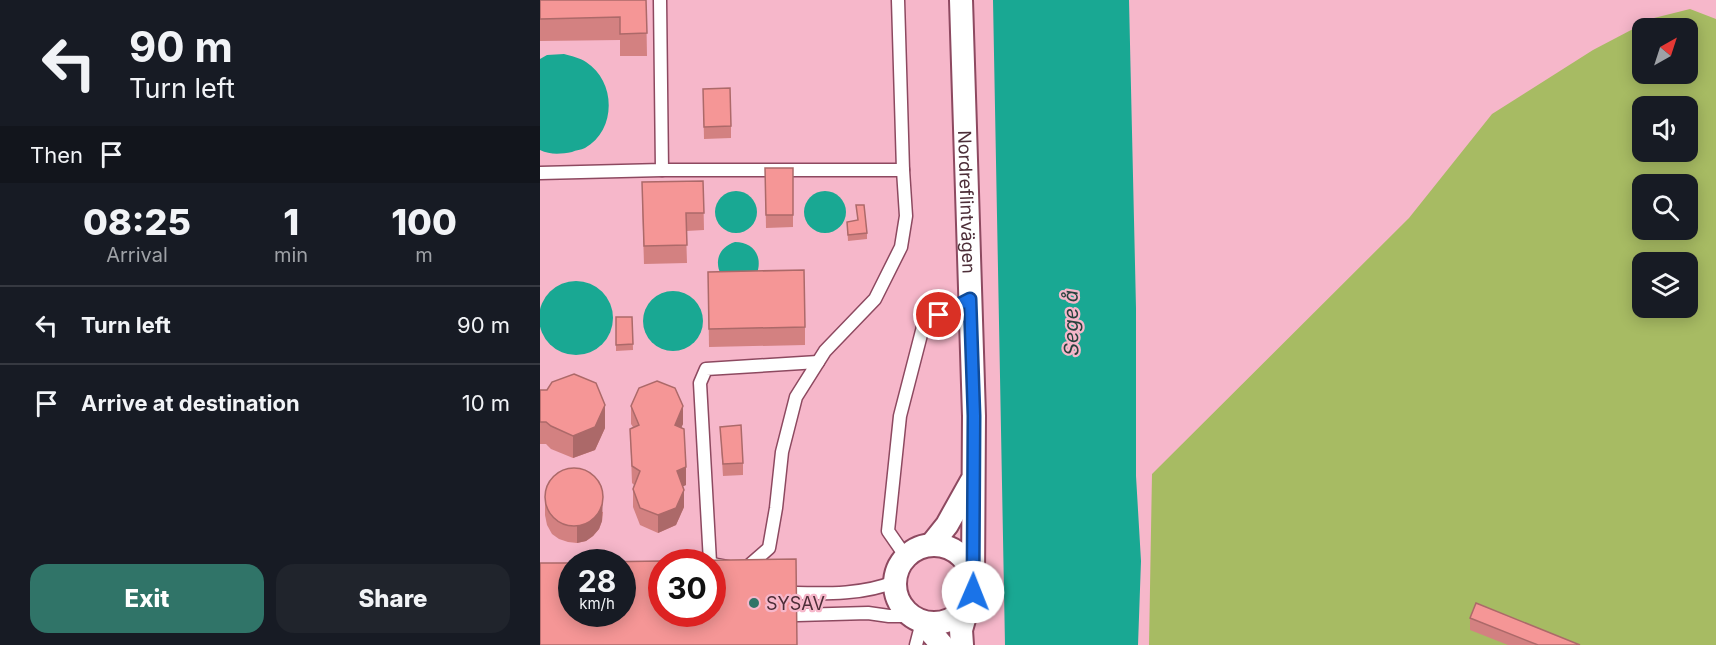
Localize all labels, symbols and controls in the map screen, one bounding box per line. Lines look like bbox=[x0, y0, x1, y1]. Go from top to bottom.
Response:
north arrow bbox=[1632, 18, 1698, 84]
map controls bbox=[1632, 18, 1698, 318]
text: 90 m bbox=[129, 21, 233, 72]
icon: left bbox=[30, 24, 108, 102]
text: Turn left bbox=[129, 72, 235, 105]
button: sound bbox=[1632, 96, 1698, 162]
street label: Nordreflintvägen bbox=[955, 130, 980, 274]
icon: arrive bbox=[95, 138, 128, 171]
text: Then bbox=[30, 142, 83, 168]
button: search bbox=[1632, 174, 1698, 240]
text: 08:25 bbox=[83, 200, 191, 244]
text: 1 bbox=[283, 200, 299, 244]
text: 100 bbox=[391, 200, 457, 244]
text: Arrival bbox=[106, 243, 168, 267]
text: min bbox=[274, 243, 308, 267]
text: m bbox=[415, 243, 433, 267]
button: layers bbox=[1632, 252, 1698, 318]
pin bbox=[913, 289, 964, 340]
water label: Sege å bbox=[1058, 290, 1084, 356]
icon: arrive bbox=[922, 298, 955, 331]
icon: left bbox=[30, 309, 63, 342]
text: Turn left bbox=[81, 312, 171, 338]
text: 90 m bbox=[457, 312, 510, 338]
icon: arrive bbox=[30, 387, 63, 420]
text: Arrive at destination bbox=[81, 390, 300, 416]
text: 10 m bbox=[462, 390, 510, 416]
speed limit sign: 30 bbox=[648, 549, 726, 627]
position arrow bbox=[941, 560, 1005, 624]
text: 28 bbox=[578, 563, 616, 599]
button: Exit bbox=[30, 564, 264, 633]
button: Share bbox=[276, 564, 510, 633]
place label: SYSAV bbox=[766, 593, 825, 614]
text: km/h bbox=[579, 594, 615, 613]
marker: SYSAV bbox=[747, 596, 761, 610]

